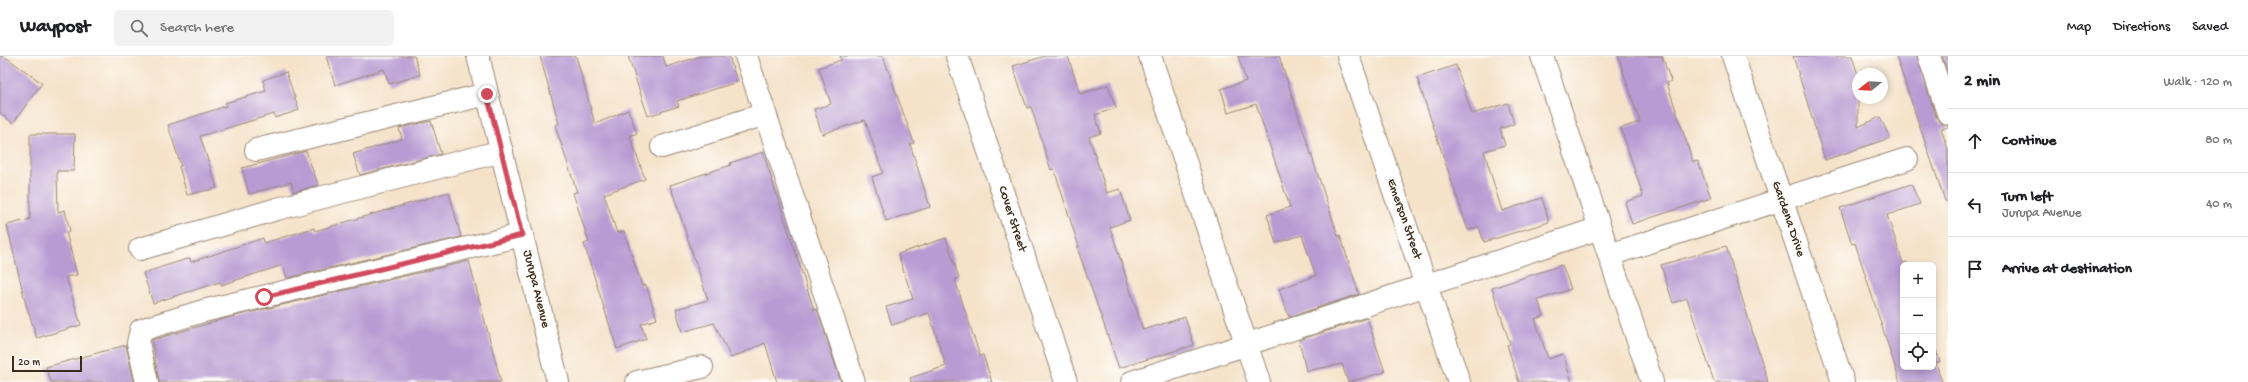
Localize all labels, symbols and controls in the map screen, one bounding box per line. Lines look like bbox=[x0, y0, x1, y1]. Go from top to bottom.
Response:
search box bbox=[114, 10, 394, 46]
text: Waypost bbox=[20, 16, 90, 39]
icon: search bbox=[128, 17, 150, 39]
text: Search here bbox=[160, 19, 234, 37]
text: Map bbox=[2067, 19, 2091, 36]
text: Directions bbox=[2113, 19, 2170, 36]
text: Saved bbox=[2192, 19, 2228, 36]
north arrow bbox=[1852, 68, 1888, 104]
text: 2 min bbox=[1964, 72, 2000, 92]
text: Walk · 120 m bbox=[2164, 75, 2232, 90]
route end bbox=[478, 85, 496, 103]
icon: ahead bbox=[1964, 130, 1986, 152]
text: Continue bbox=[2002, 132, 2056, 150]
text: 80 m bbox=[2205, 133, 2232, 148]
street label: Emerson Street bbox=[1383, 177, 1425, 263]
street label: Gardena Drive bbox=[1768, 179, 1808, 259]
street label: Cover Street bbox=[994, 184, 1030, 256]
text: Turn left bbox=[2002, 188, 2053, 206]
icon: left bbox=[1964, 194, 1986, 216]
text: 40 m bbox=[2206, 197, 2232, 212]
text: Jurupa Avenue bbox=[2002, 206, 2081, 221]
street label: Jurupa Avenue bbox=[519, 249, 553, 330]
icon: arrive bbox=[1964, 258, 1986, 280]
text: Arrive at destination bbox=[2002, 260, 2132, 278]
map controls bbox=[1900, 262, 1936, 370]
button: + bbox=[1900, 262, 1936, 298]
route start bbox=[255, 288, 273, 306]
button: − bbox=[1900, 298, 1936, 334]
button: locate bbox=[1900, 334, 1936, 370]
scale bar bbox=[12, 354, 82, 373]
text: 20 m bbox=[18, 357, 40, 369]

